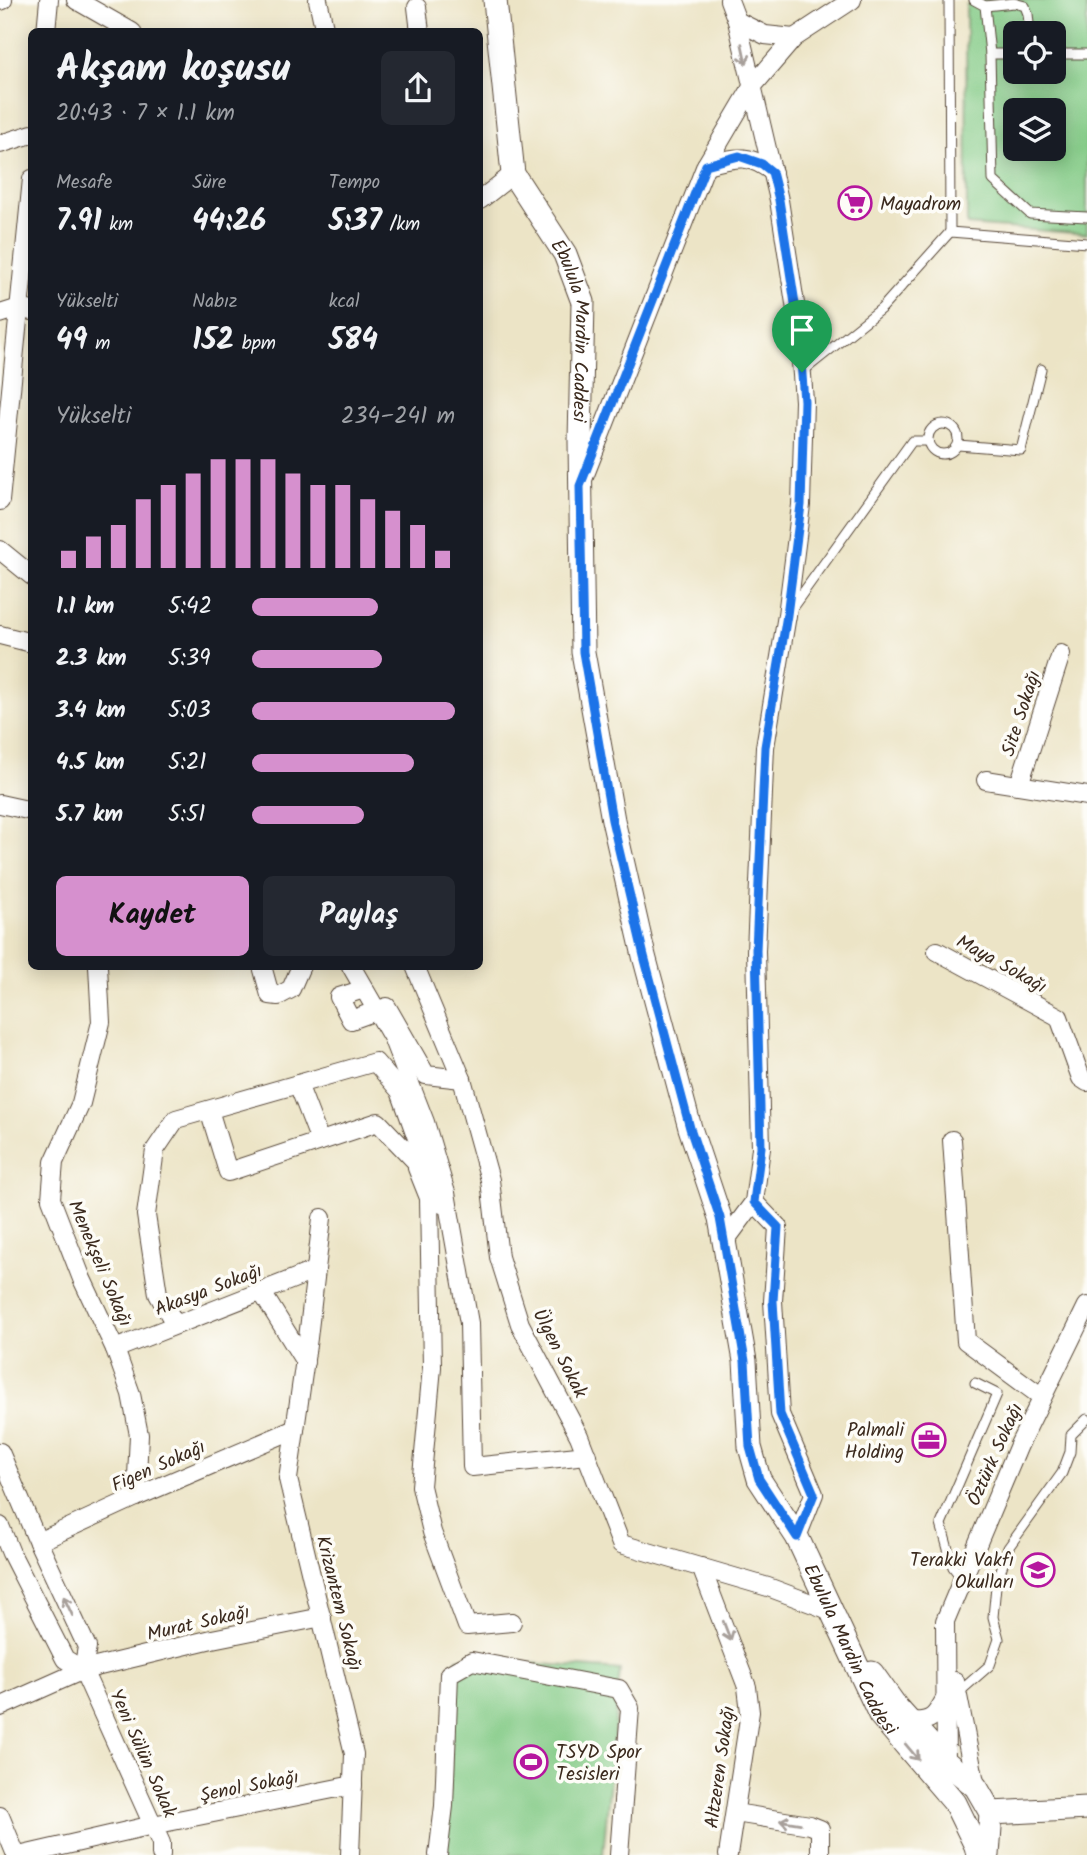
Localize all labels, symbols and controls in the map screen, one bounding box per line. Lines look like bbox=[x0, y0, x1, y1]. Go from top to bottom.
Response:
map controls bbox=[1003, 21, 1066, 161]
button: locate bbox=[1003, 21, 1066, 84]
text: Akşam koşusu bbox=[56, 40, 290, 100]
one-way arrow bbox=[738, 42, 752, 65]
button: share bbox=[381, 51, 455, 125]
text: 20:43 · 7 × 1.1 km bbox=[56, 96, 235, 132]
button: layers bbox=[1003, 98, 1066, 161]
text: Mesafe bbox=[56, 168, 112, 198]
text: Süre bbox=[192, 168, 226, 198]
text: Tempo bbox=[329, 168, 380, 198]
supermarket icon: Mayadrom bbox=[836, 184, 874, 222]
place label: Mayadrom bbox=[880, 190, 961, 220]
text: 7.91 bbox=[56, 198, 102, 246]
text: 44:26 bbox=[192, 198, 266, 246]
text: 5:37 bbox=[329, 198, 382, 246]
text: km bbox=[102, 210, 133, 240]
text: /km bbox=[382, 210, 420, 240]
street label: Ebulula Mardin Caddesi bbox=[542, 233, 596, 424]
text: Yükselti bbox=[56, 287, 118, 317]
text: Nabız bbox=[192, 287, 237, 317]
text: kcal bbox=[329, 287, 360, 317]
pin bbox=[772, 300, 832, 372]
icon: arrive bbox=[783, 311, 821, 349]
text: 49 bbox=[56, 317, 88, 365]
text: 152 bbox=[192, 317, 234, 365]
text: 584 bbox=[329, 317, 378, 365]
text: m bbox=[88, 329, 110, 359]
text: bpm bbox=[234, 329, 276, 359]
text: Yükselti bbox=[56, 399, 131, 435]
text: 234–241 m bbox=[341, 399, 455, 435]
text: 1.1 km bbox=[56, 589, 114, 625]
text: 5:42 bbox=[168, 589, 212, 625]
text: 2.3 km bbox=[56, 641, 126, 677]
text: 5:39 bbox=[168, 641, 210, 677]
street label: Site Sokağı bbox=[994, 667, 1050, 760]
text: 3.4 km bbox=[56, 693, 126, 729]
text: 5:03 bbox=[168, 693, 211, 729]
text: 4.5 km bbox=[56, 745, 125, 781]
text: 5:21 bbox=[168, 745, 207, 781]
text: 5.7 km bbox=[56, 797, 123, 833]
text: 5:51 bbox=[168, 797, 206, 833]
button: Kaydet bbox=[56, 876, 249, 956]
button: Paylaş bbox=[263, 876, 455, 956]
street label: Maya Sokağı bbox=[950, 927, 1052, 1002]
street label: Menekşeli Sokağı bbox=[59, 1196, 139, 1332]
street label: Akasya Sokağı bbox=[150, 1257, 267, 1325]
street label: Ülgen Sokak bbox=[524, 1304, 595, 1404]
street label: Öztürk Sokağı bbox=[960, 1399, 1032, 1511]
place label: Palmali Holding bbox=[845, 1416, 905, 1468]
office icon: Palmali Holding bbox=[910, 1421, 948, 1459]
street label: Figen Sokağı bbox=[107, 1433, 211, 1501]
street label: Krizantem Sokağı bbox=[307, 1533, 369, 1674]
place label: Terakki Vakfı Okulları bbox=[910, 1546, 1014, 1598]
school or university icon: Terakki Vakfı Okulları bbox=[1019, 1551, 1057, 1589]
street label: Ebulula Mardin Caddesi bbox=[794, 1559, 905, 1744]
one-way arrow bbox=[60, 1596, 74, 1617]
street label: Murat Sokağı bbox=[144, 1598, 253, 1650]
one-way arrow bbox=[721, 1619, 734, 1641]
street label: Yeni Sülün Sokak bbox=[100, 1685, 184, 1823]
street label: Altzeren Sokağı bbox=[698, 1704, 744, 1830]
place label: TSYD Spor Tesisleri bbox=[556, 1738, 643, 1790]
sports icon: TSYD Spor Tesisleri bbox=[512, 1743, 550, 1781]
one-way arrow bbox=[904, 1743, 920, 1761]
street label: Şenol Sokağı bbox=[197, 1763, 301, 1811]
one-way arrow bbox=[780, 1815, 802, 1828]

